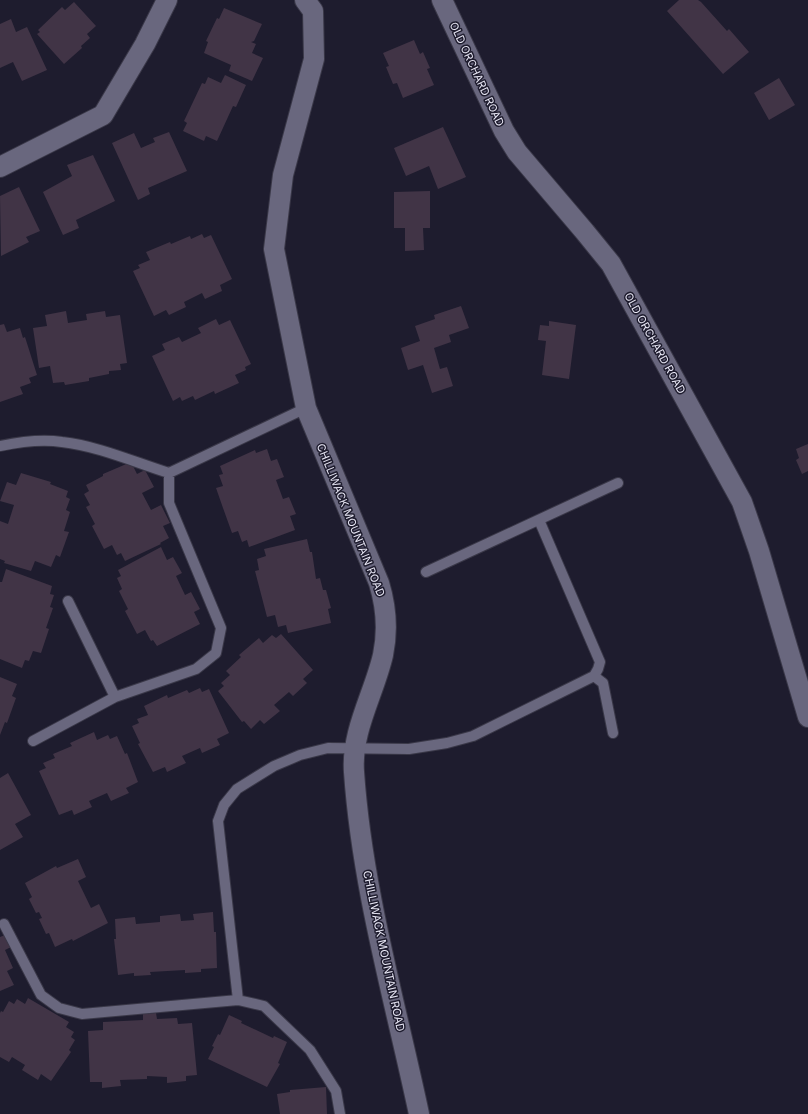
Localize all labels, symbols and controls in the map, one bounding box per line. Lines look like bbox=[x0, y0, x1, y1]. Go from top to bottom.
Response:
street label: OLD ORCHARD ROAD bbox=[447, 20, 507, 129]
street label: OLD ORCHARD ROAD bbox=[621, 290, 689, 396]
street label: CHILLIWACK MOUNTAIN ROAD bbox=[314, 441, 388, 599]
street label: CHILLIWACK MOUNTAIN ROAD bbox=[360, 869, 408, 1033]

